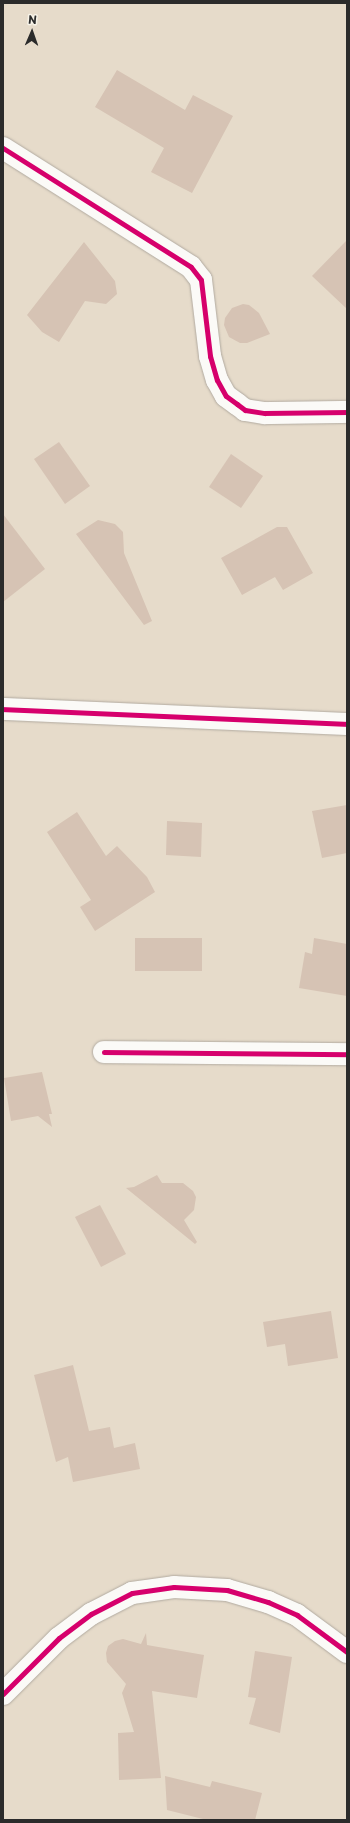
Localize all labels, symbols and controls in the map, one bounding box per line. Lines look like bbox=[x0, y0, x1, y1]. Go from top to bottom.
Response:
text: N bbox=[28, 11, 37, 28]
north arrow bbox=[12, 12, 52, 52]

